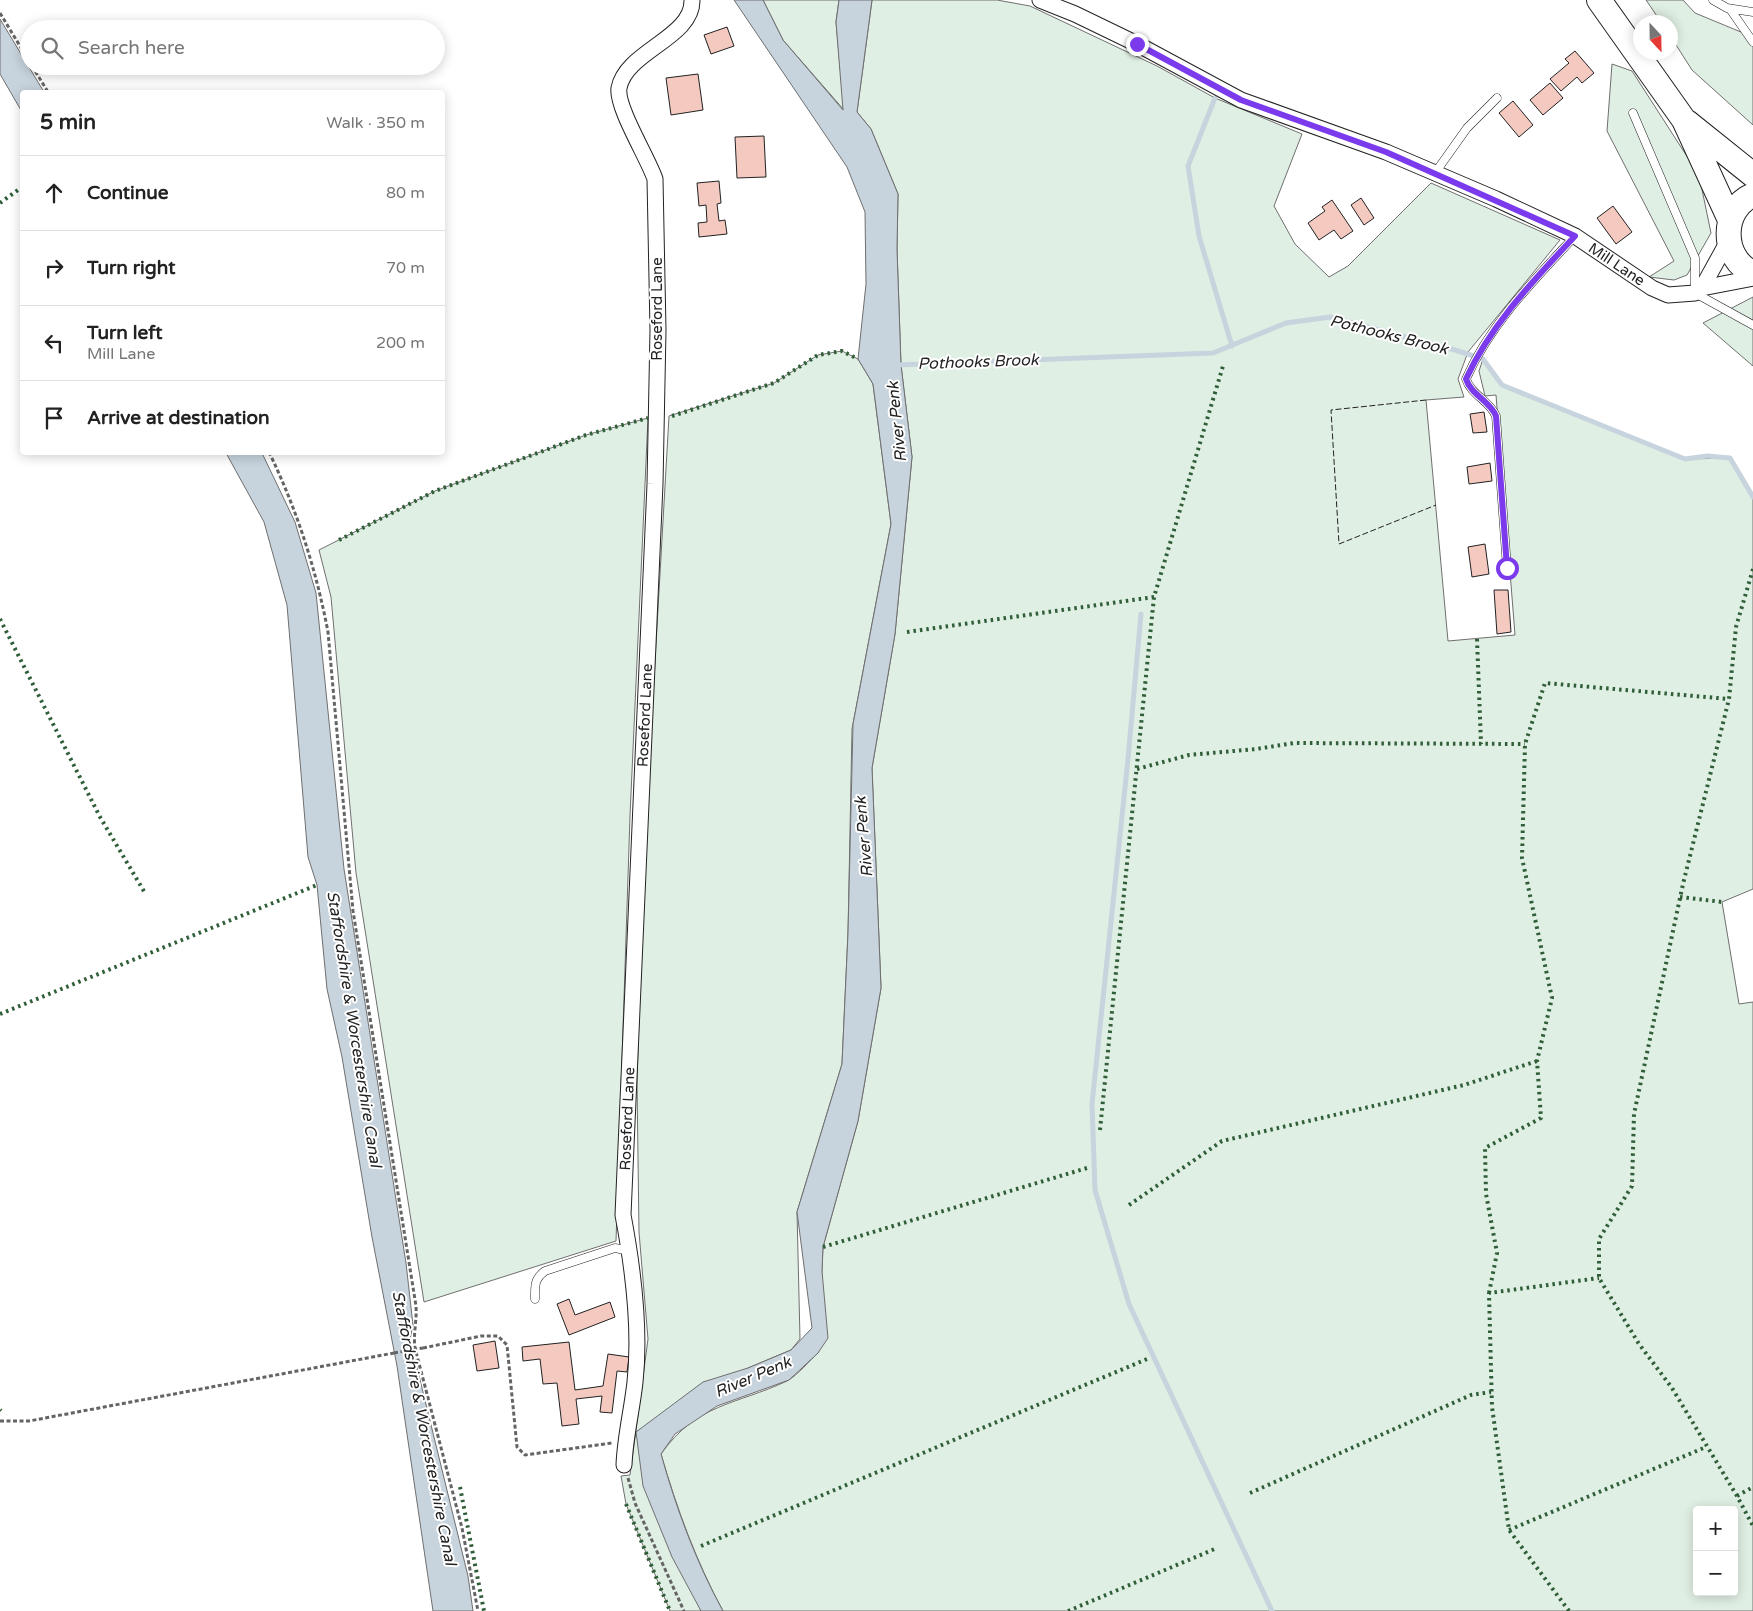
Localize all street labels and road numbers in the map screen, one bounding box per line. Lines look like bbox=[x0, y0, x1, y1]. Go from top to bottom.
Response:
street label: Mill Lane bbox=[1585, 239, 1648, 290]
street label: Roseford Lane bbox=[648, 257, 666, 361]
street label: Roseford Lane bbox=[634, 663, 656, 767]
street label: Roseford Lane bbox=[616, 1067, 638, 1171]

